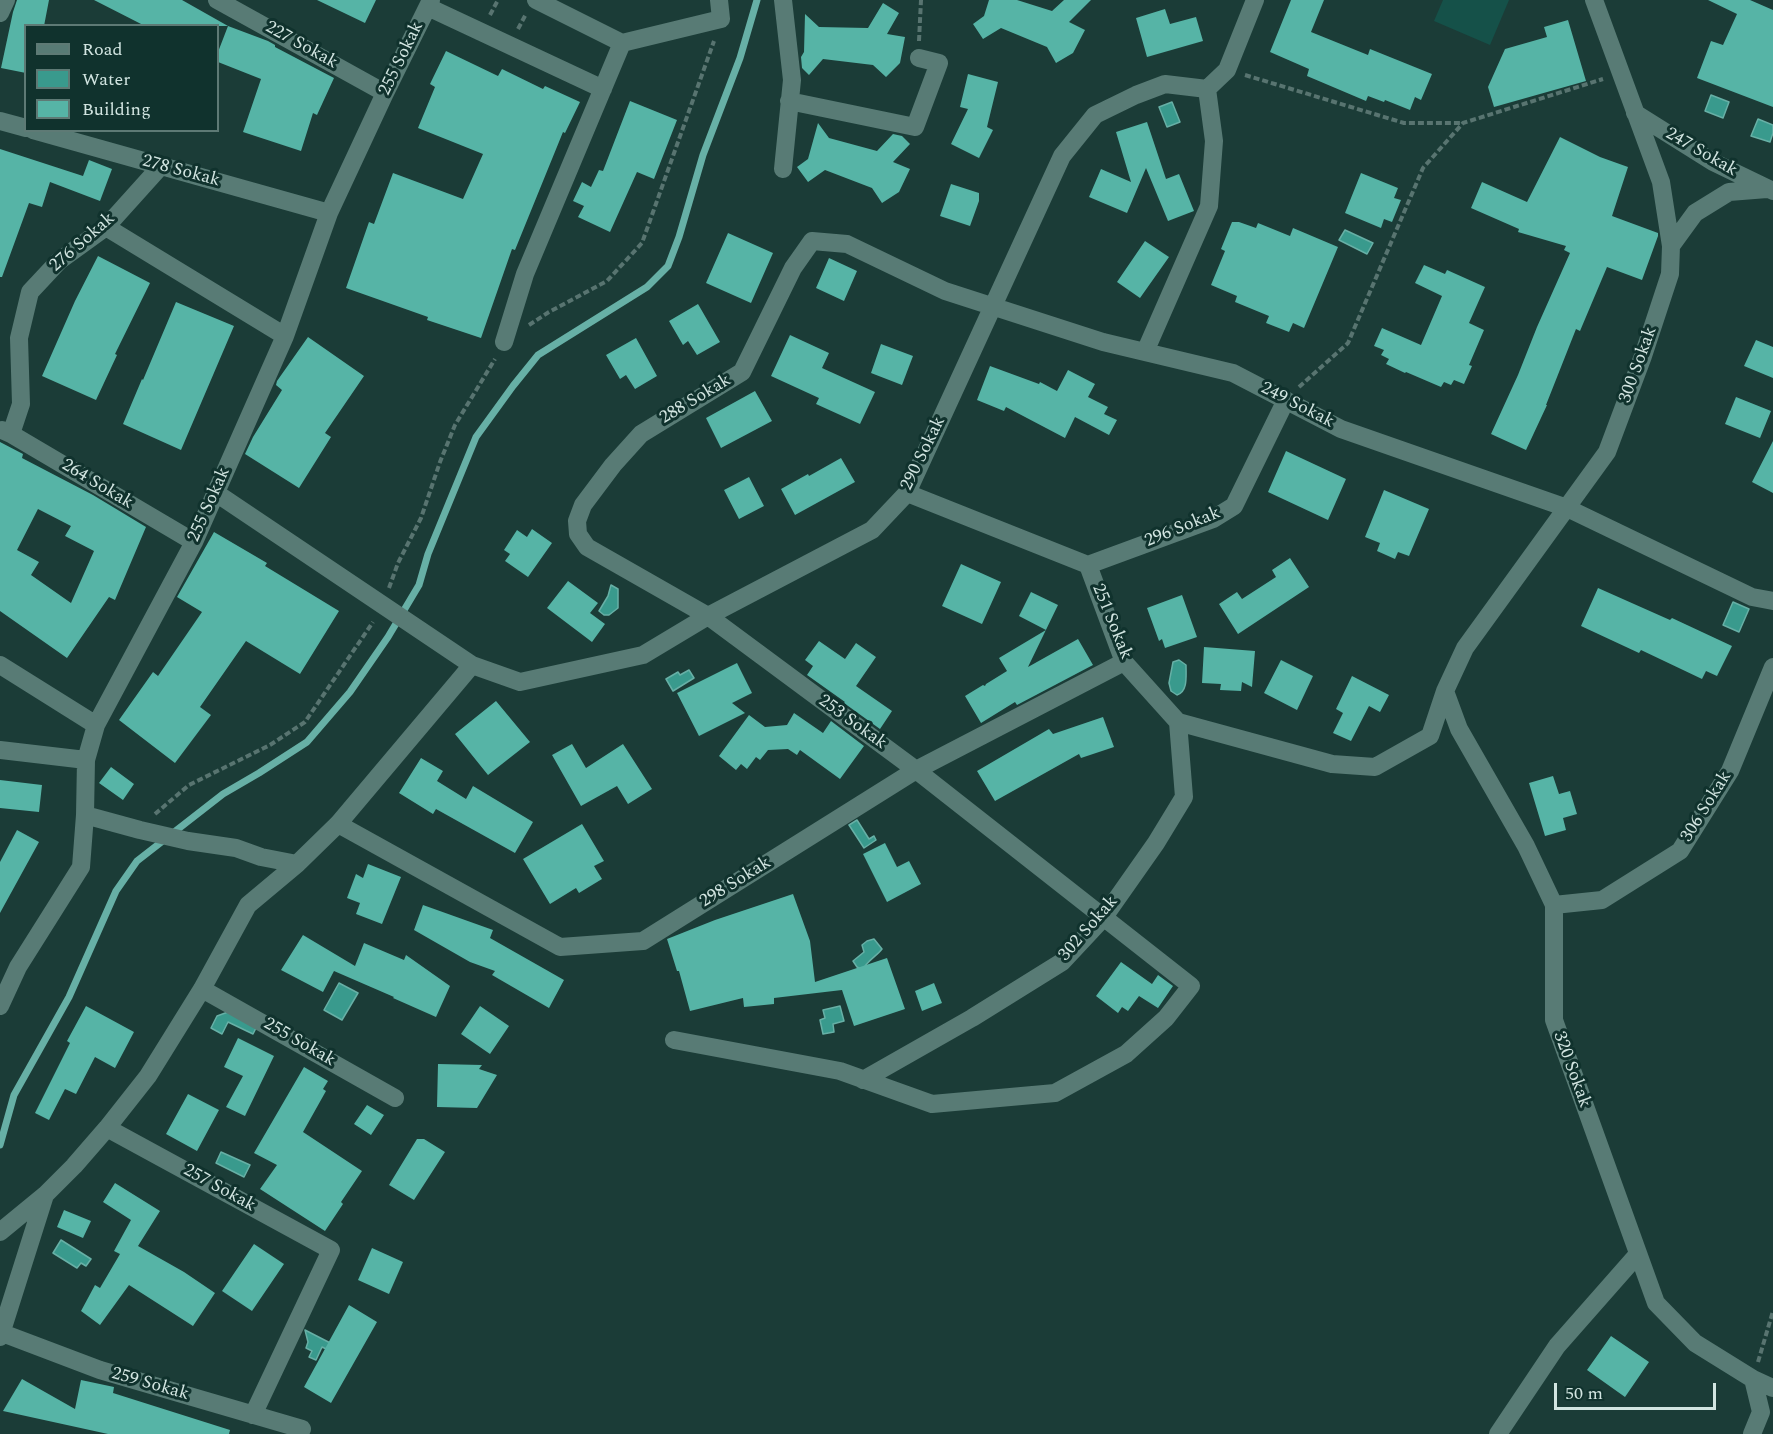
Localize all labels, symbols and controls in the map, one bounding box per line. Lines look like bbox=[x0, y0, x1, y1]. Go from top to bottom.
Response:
street label: 227 Sokak bbox=[261, 17, 341, 75]
street label: 255 Sokak bbox=[375, 18, 429, 100]
legend bbox=[24, 24, 219, 132]
text: Road bbox=[82, 36, 123, 63]
text: Water bbox=[82, 66, 130, 93]
text: Building bbox=[82, 96, 151, 123]
street label: 247 Sokak bbox=[1661, 124, 1741, 182]
street label: 278 Sokak bbox=[140, 151, 222, 193]
street label: 276 Sokak bbox=[46, 209, 120, 277]
street label: 300 Sokak bbox=[1615, 324, 1663, 406]
street label: 288 Sokak bbox=[656, 370, 736, 430]
street label: 249 Sokak bbox=[1257, 378, 1337, 434]
street label: 290 Sokak bbox=[897, 413, 951, 495]
street label: 264 Sokak bbox=[57, 455, 137, 515]
street label: 255 Sokak bbox=[184, 464, 236, 546]
street label: 296 Sokak bbox=[1142, 503, 1224, 553]
street label: 251 Sokak bbox=[1086, 581, 1136, 663]
street label: 253 Sokak bbox=[813, 691, 891, 755]
street label: 306 Sokak bbox=[1677, 767, 1737, 847]
street label: 298 Sokak bbox=[696, 853, 776, 913]
street label: 302 Sokak bbox=[1055, 892, 1123, 966]
street label: 255 Sokak bbox=[259, 1014, 339, 1072]
street label: 320 Sokak bbox=[1547, 1029, 1595, 1111]
street label: 257 Sokak bbox=[179, 1160, 259, 1218]
street label: 259 Sokak bbox=[109, 1364, 191, 1406]
scale bar bbox=[1557, 1371, 1719, 1409]
text: 50 m bbox=[1565, 1380, 1603, 1407]

